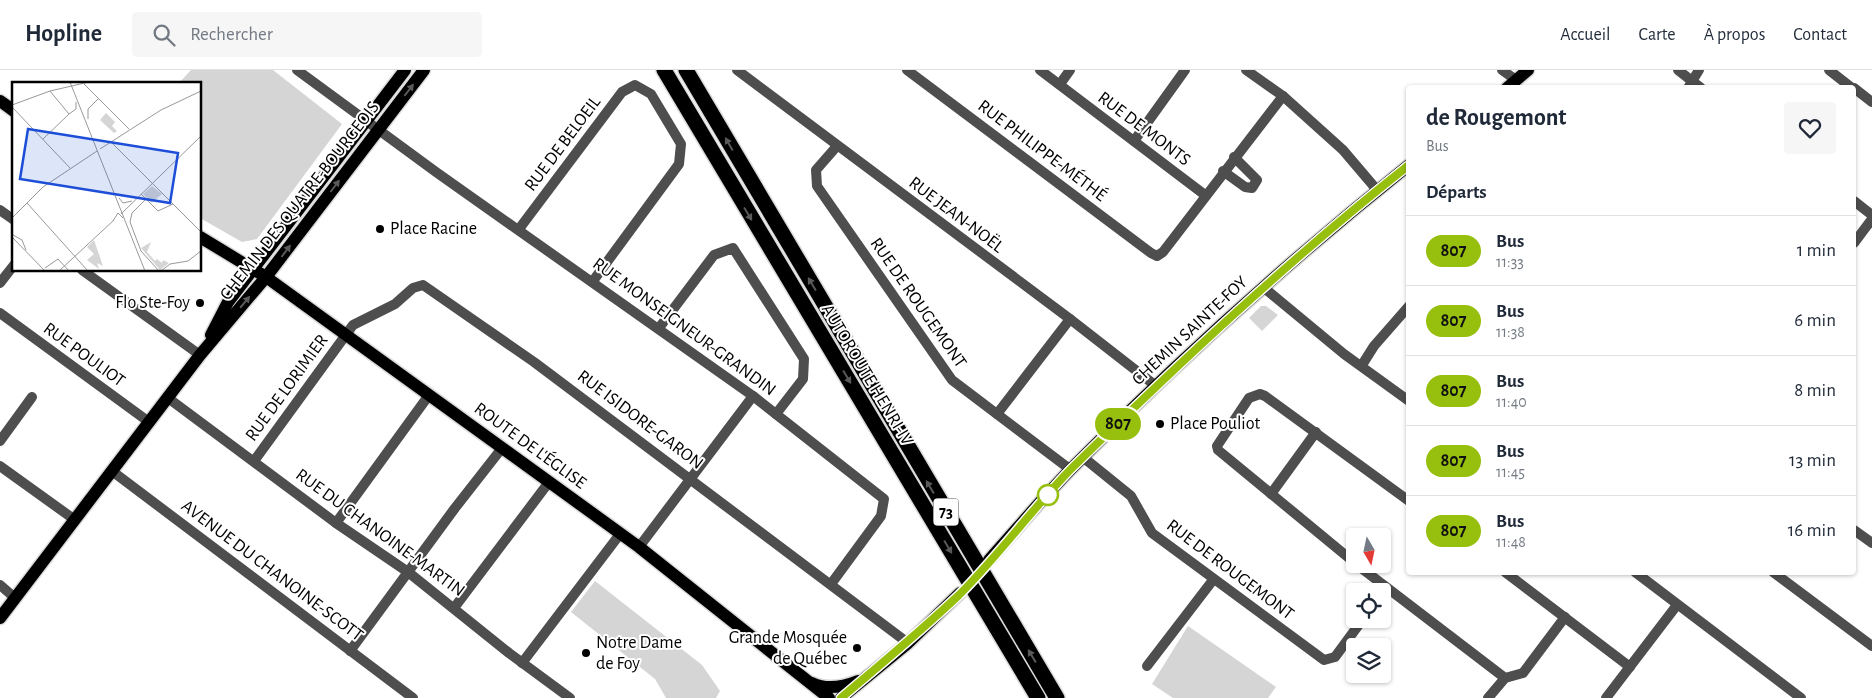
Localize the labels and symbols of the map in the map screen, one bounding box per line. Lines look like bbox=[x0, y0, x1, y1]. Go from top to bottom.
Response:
inset map bbox=[12, 82, 201, 271]
one-way arrow bbox=[403, 84, 414, 97]
street label: RUE DE MONTS bbox=[1094, 89, 1194, 169]
street label: RUE DE BELOEIL bbox=[522, 93, 605, 195]
street label: RUE PHILIPPE-MÉTHÉ bbox=[974, 95, 1112, 205]
street label: CHEMIN DES QUATRE-BOURGEOIS bbox=[217, 98, 383, 304]
one-way arrow bbox=[725, 137, 733, 151]
street label: RUE JEAN-NOËL bbox=[905, 172, 1008, 257]
one-way arrow bbox=[330, 179, 340, 193]
one-way arrow bbox=[744, 207, 753, 220]
place label: Place Racine bbox=[390, 220, 477, 238]
marker: Place Racine bbox=[374, 223, 386, 235]
street label: RUE DE ROUGEMONT bbox=[866, 235, 970, 372]
one-way arrow bbox=[281, 244, 291, 258]
street label: RUE MONSEIGNEUR-GRANDIN bbox=[589, 255, 779, 399]
street label: CHEMIN SAINTE-FOY bbox=[1129, 273, 1252, 389]
one-way arrow bbox=[807, 277, 816, 291]
place label: Flo Ste-Foy bbox=[115, 294, 190, 312]
one-way arrow bbox=[239, 296, 250, 308]
marker: Flo Ste-Foy bbox=[194, 297, 206, 309]
street label: AUTOROUTE HENRI-IV bbox=[818, 301, 917, 449]
street label: RUE POULIOT bbox=[40, 319, 128, 391]
street label: RUE DE LORIMIER bbox=[243, 331, 331, 445]
street label: RUE ISIDORE-GARON bbox=[574, 367, 706, 473]
one-way arrow bbox=[842, 371, 851, 384]
street label: ROUTE DE L'ÉGLISE bbox=[471, 397, 591, 493]
line badge: 807 bbox=[1089, 408, 1147, 440]
place label: Place Pouliot bbox=[1170, 415, 1261, 433]
marker: Place Pouliot bbox=[1154, 418, 1166, 430]
street label: RUE DU CHANOINE-MARTIN bbox=[292, 466, 468, 600]
one-way arrow bbox=[926, 480, 935, 493]
unlabelled marker bbox=[1037, 484, 1059, 506]
street label: AVENUE DU CHANOINE-SCOTT bbox=[178, 497, 366, 645]
road number: 73 bbox=[934, 498, 958, 526]
street label: RUE DE ROUGEMONT bbox=[1163, 516, 1297, 624]
north arrow bbox=[1346, 528, 1391, 572]
one-way arrow bbox=[943, 540, 952, 554]
place label: Grande Mosquée de Québec bbox=[729, 629, 847, 668]
place label: Notre Dame de Foy bbox=[596, 634, 682, 673]
marker: Grande Mosquée de Québec bbox=[851, 642, 863, 654]
marker: Notre Dame de Foy bbox=[580, 647, 592, 659]
one-way arrow bbox=[1027, 650, 1036, 663]

